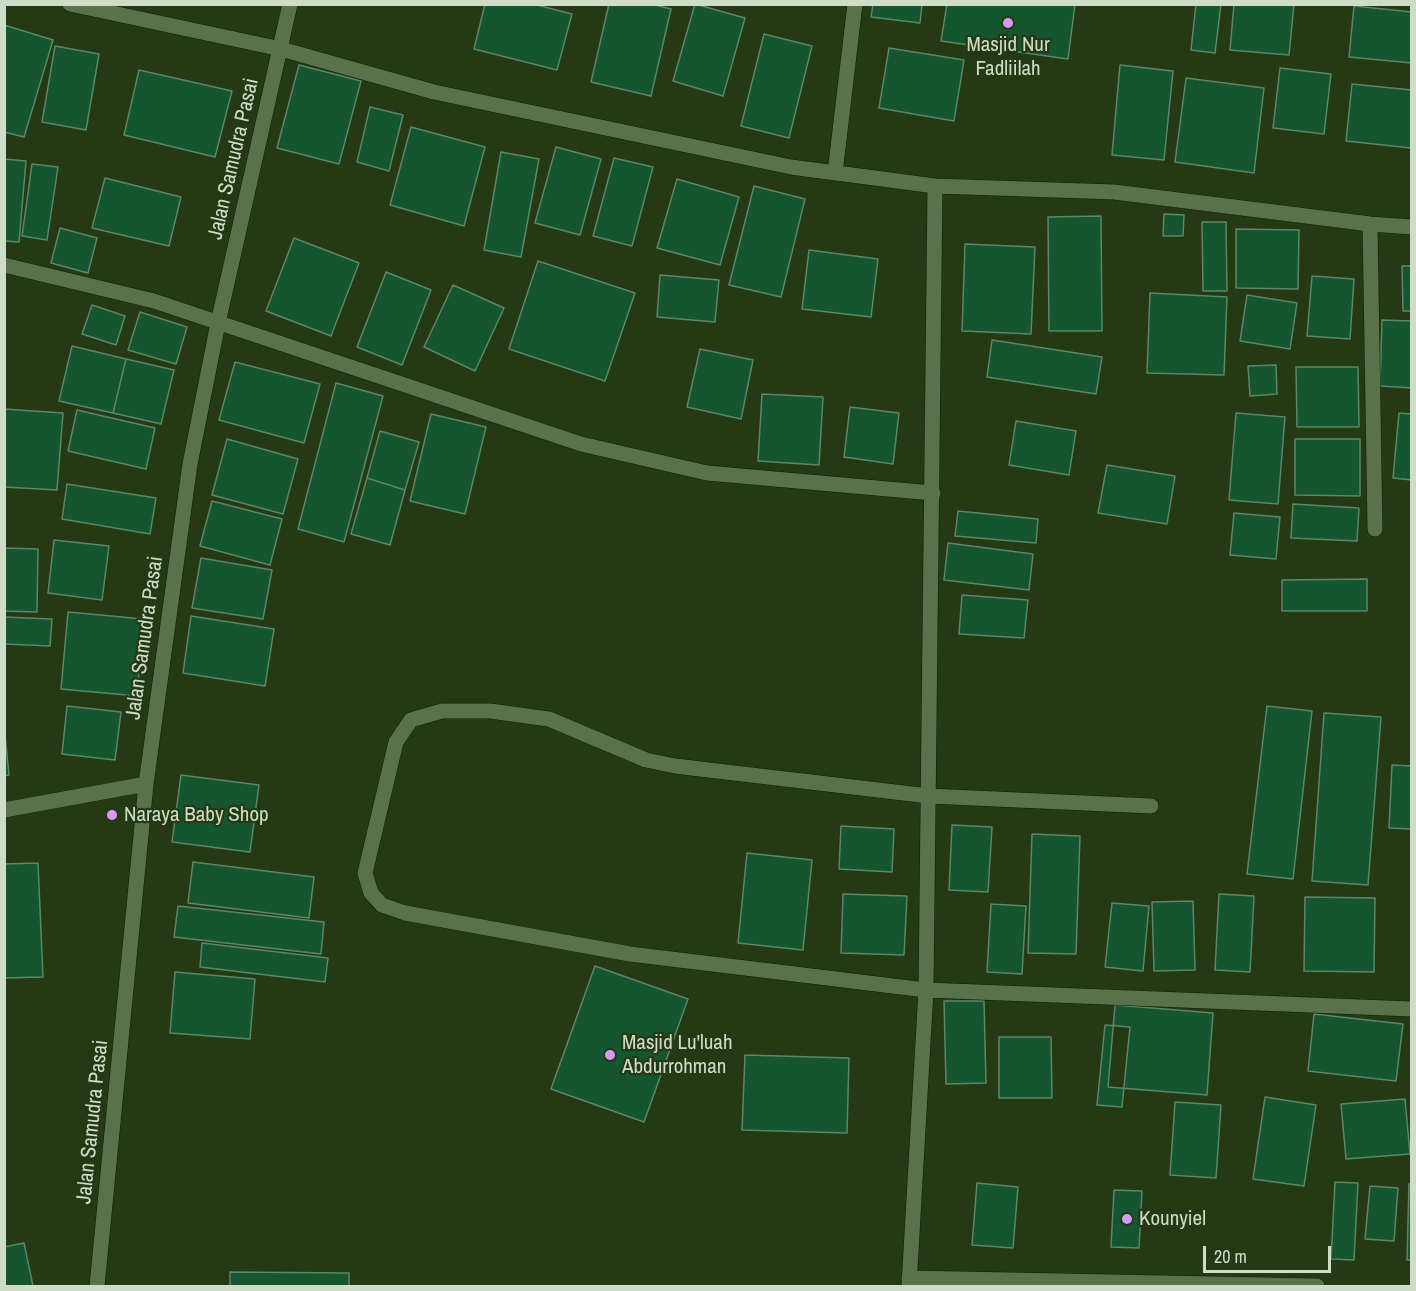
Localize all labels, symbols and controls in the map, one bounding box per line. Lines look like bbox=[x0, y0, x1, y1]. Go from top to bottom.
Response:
marker: Masjid Nur Fadliilah bbox=[1001, 16, 1015, 30]
place label: Masjid Nur Fadliilah bbox=[966, 32, 1050, 82]
street label: Jalan Samudra Pasai bbox=[203, 76, 265, 242]
street label: Jalan Samudra Pasai bbox=[121, 555, 169, 721]
place label: Naraya Baby Shop bbox=[124, 802, 269, 828]
marker: Naraya Baby Shop bbox=[105, 808, 119, 822]
place label: Masjid Lu'luah Abdurrohman bbox=[622, 1030, 733, 1080]
street label: Jalan Samudra Pasai bbox=[72, 1039, 114, 1205]
marker: Masjid Lu'luah Abdurrohman bbox=[603, 1048, 617, 1062]
place label: Kounyiel bbox=[1139, 1206, 1206, 1232]
marker: Kounyiel bbox=[1120, 1212, 1134, 1226]
scale bar bbox=[1206, 1234, 1334, 1272]
text: 20 m bbox=[1214, 1244, 1247, 1269]

